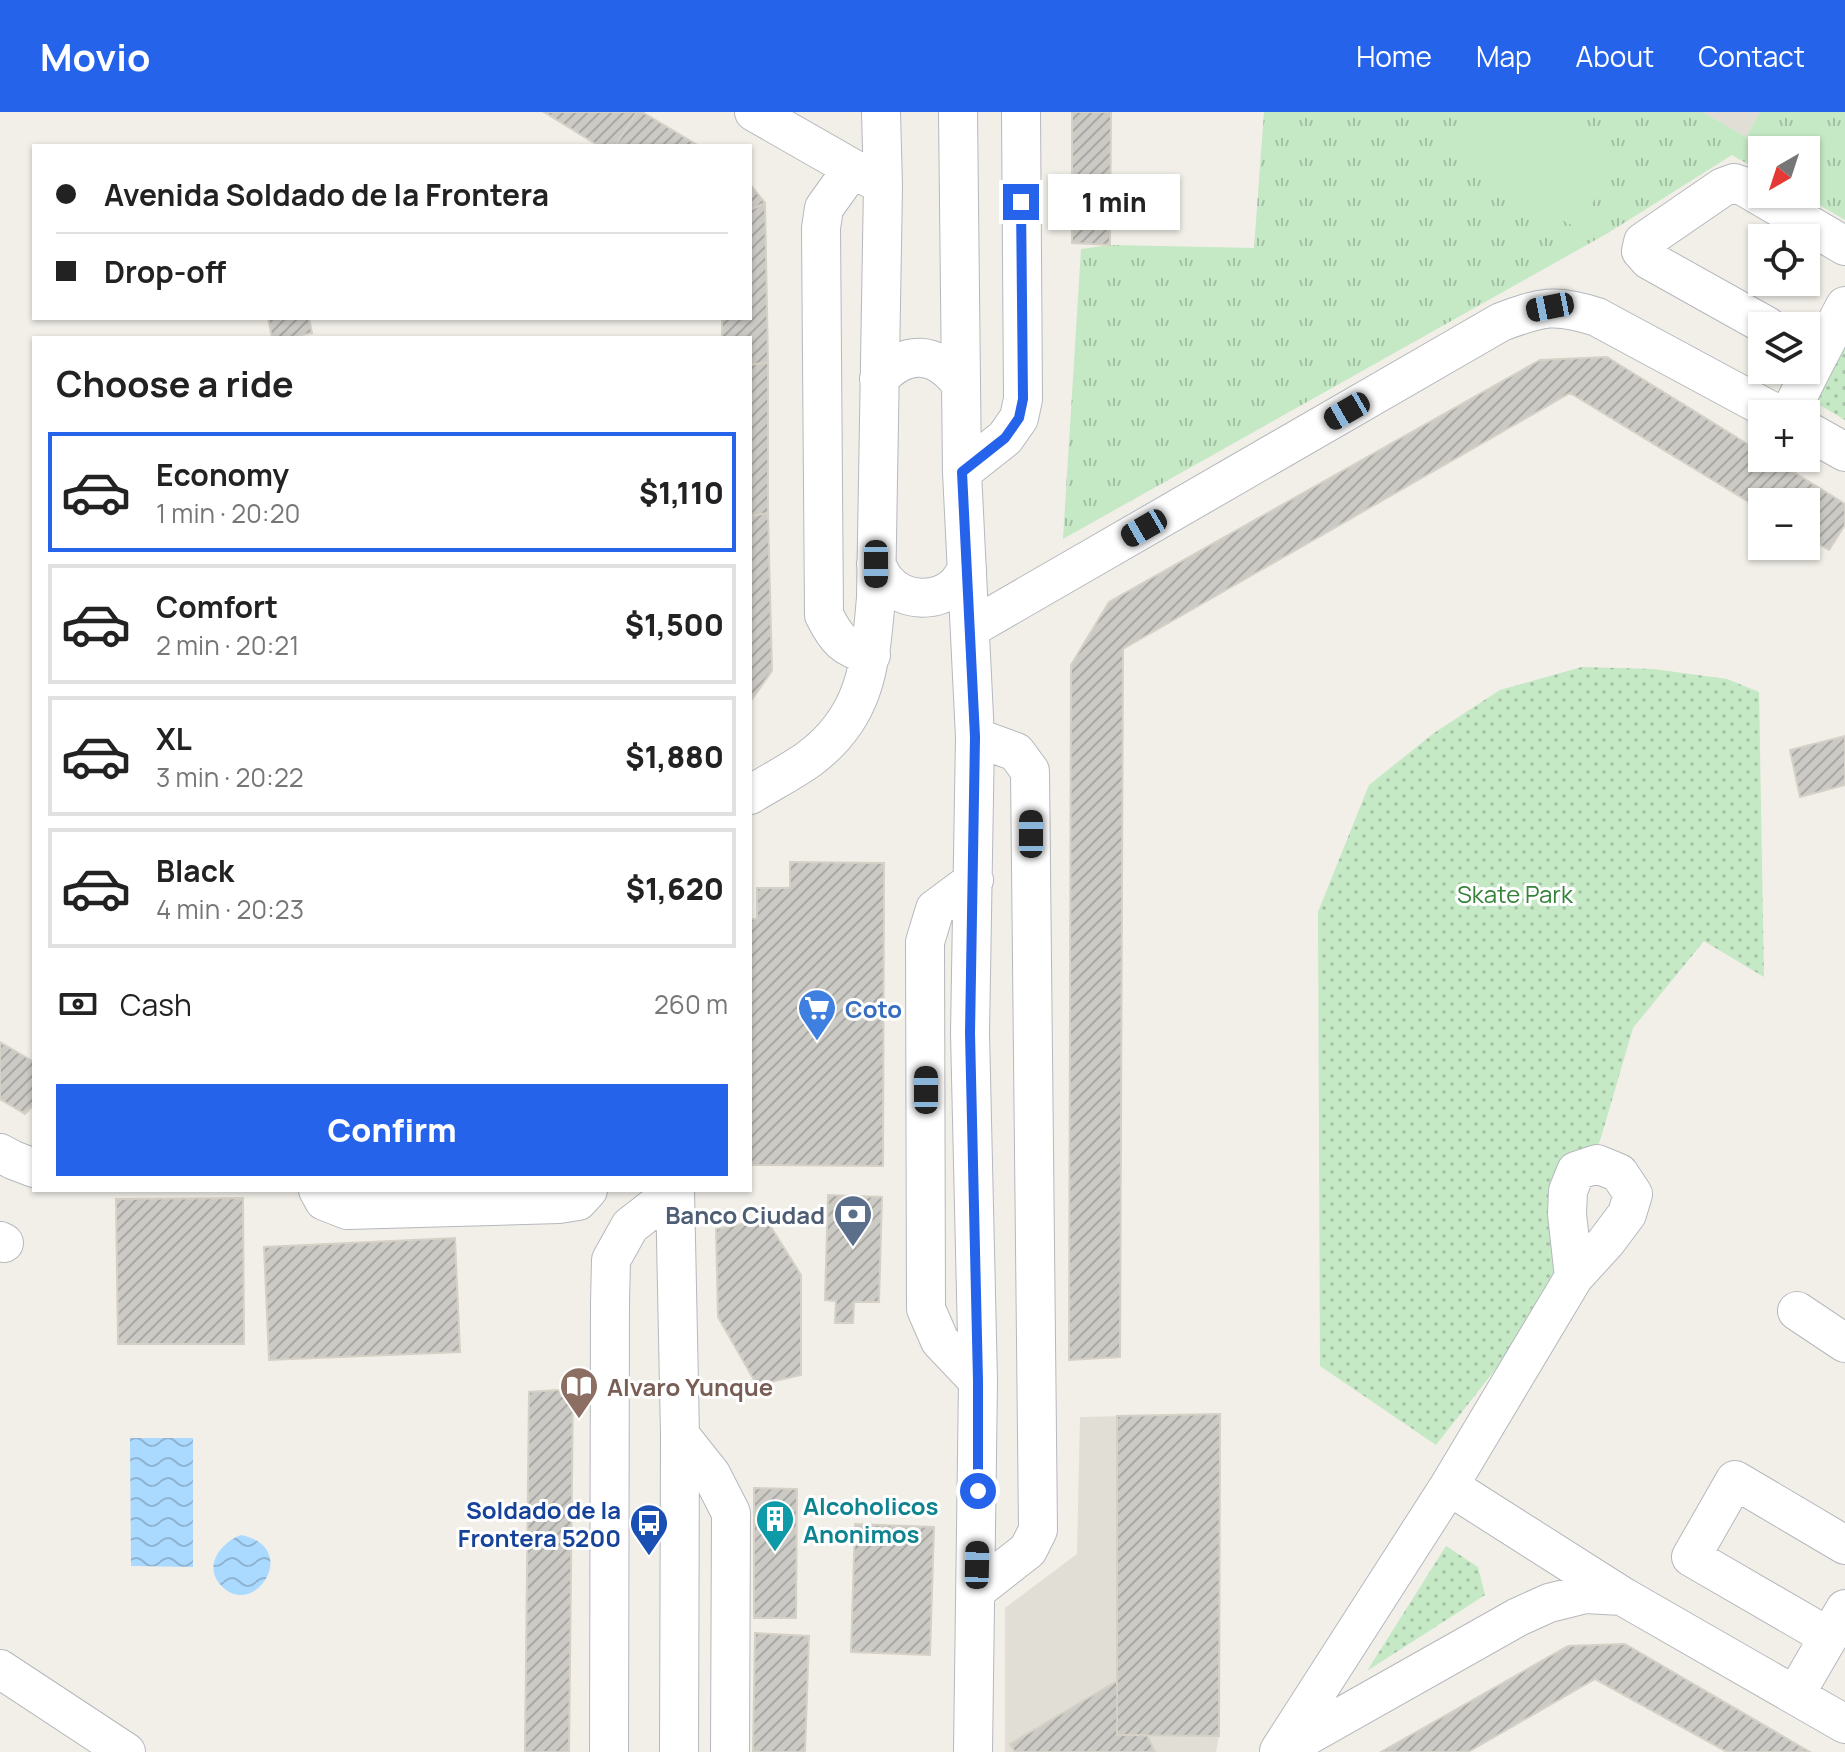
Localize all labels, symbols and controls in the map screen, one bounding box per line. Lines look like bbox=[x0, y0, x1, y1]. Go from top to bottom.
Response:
text: Movio bbox=[40, 30, 150, 82]
text: Home bbox=[1356, 37, 1432, 75]
text: Map bbox=[1476, 37, 1532, 75]
text: About bbox=[1576, 37, 1654, 75]
text: Contact bbox=[1698, 37, 1805, 75]
north arrow bbox=[1748, 136, 1820, 208]
map controls bbox=[1748, 136, 1820, 560]
text: Avenida Soldado de la Frontera bbox=[104, 174, 549, 215]
callout: 1 min bbox=[1049, 174, 1181, 230]
route end bbox=[1003, 184, 1039, 220]
text: 1 min bbox=[1081, 184, 1147, 220]
button: locate bbox=[1748, 224, 1820, 296]
text: Drop-off bbox=[104, 251, 226, 292]
car bbox=[1524, 291, 1576, 323]
button: layers bbox=[1748, 312, 1820, 384]
text: Choose a ride bbox=[56, 359, 294, 408]
car bbox=[1320, 389, 1374, 433]
button: + bbox=[1748, 400, 1820, 472]
text: Economy bbox=[156, 454, 289, 495]
icon: car bbox=[60, 456, 132, 528]
text: $1,110 bbox=[639, 472, 724, 513]
button: − bbox=[1748, 488, 1820, 560]
text: 1 min · 20:20 bbox=[156, 495, 300, 531]
car bbox=[1117, 506, 1171, 550]
car bbox=[864, 540, 888, 588]
text: Comfort bbox=[156, 586, 278, 627]
icon: car bbox=[60, 588, 132, 660]
text: $1,500 bbox=[625, 604, 724, 645]
text: 2 min · 20:21 bbox=[156, 627, 299, 663]
text: XL bbox=[156, 718, 192, 759]
icon: car bbox=[60, 720, 132, 792]
text: $1,880 bbox=[625, 736, 724, 777]
text: 3 min · 20:22 bbox=[156, 759, 304, 795]
car bbox=[1019, 810, 1043, 858]
text: Black bbox=[156, 850, 234, 891]
icon: car bbox=[60, 852, 132, 924]
text: $1,620 bbox=[626, 868, 724, 909]
park label: Skate Park bbox=[1457, 877, 1574, 910]
text: 4 min · 20:23 bbox=[156, 891, 304, 927]
icon: cash bbox=[56, 982, 100, 1026]
text: Cash bbox=[120, 984, 192, 1025]
text: 260 m bbox=[654, 986, 728, 1022]
supermarket icon: Coto bbox=[796, 987, 838, 1042]
place label: Coto bbox=[845, 992, 902, 1025]
car bbox=[914, 1066, 938, 1114]
button: Confirm bbox=[56, 1084, 728, 1176]
bank icon: Banco Ciudad bbox=[832, 1193, 874, 1248]
place label: Banco Ciudad bbox=[665, 1198, 825, 1231]
library icon: Alvaro Yunque bbox=[558, 1365, 600, 1420]
place label: Alvaro Yunque bbox=[607, 1370, 773, 1403]
route start bbox=[960, 1473, 996, 1509]
place label: Alcoholicos Anonimos bbox=[803, 1489, 938, 1550]
place label: Soldado de la Frontera 5200 bbox=[458, 1493, 621, 1554]
building icon: Alcoholicos Anonimos bbox=[754, 1498, 796, 1553]
bus stop icon: Soldado de la Frontera 5200 bbox=[628, 1502, 670, 1557]
car bbox=[965, 1541, 989, 1589]

